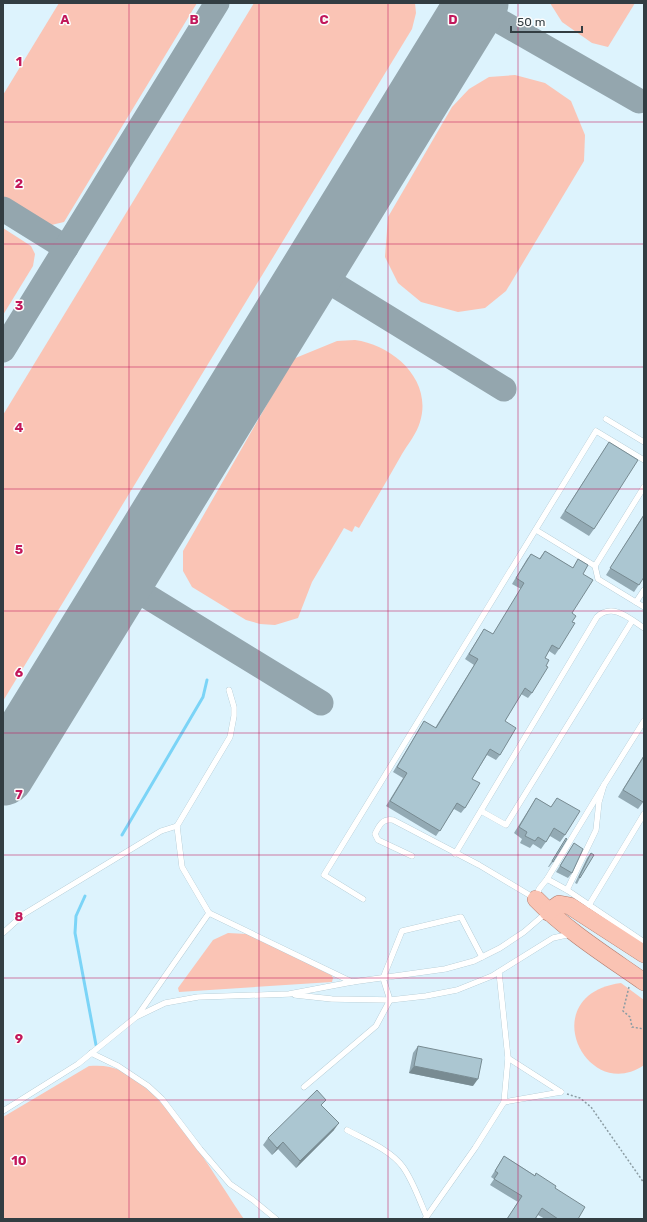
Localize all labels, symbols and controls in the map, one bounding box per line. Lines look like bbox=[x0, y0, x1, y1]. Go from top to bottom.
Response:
scale bar bbox=[511, 8, 582, 34]
text: A bbox=[60, 12, 70, 27]
text: B bbox=[189, 12, 199, 27]
text: C bbox=[319, 12, 329, 27]
text: D bbox=[448, 12, 458, 27]
text: 50 m bbox=[517, 15, 545, 29]
text: 1 bbox=[16, 54, 22, 69]
text: 2 bbox=[15, 176, 23, 191]
text: 3 bbox=[15, 298, 24, 313]
text: 4 bbox=[15, 420, 24, 435]
text: 5 bbox=[15, 542, 23, 557]
text: 6 bbox=[15, 665, 24, 680]
text: 7 bbox=[15, 787, 23, 802]
text: 8 bbox=[15, 909, 24, 924]
text: 9 bbox=[15, 1031, 23, 1046]
text: 10 bbox=[11, 1153, 27, 1168]

